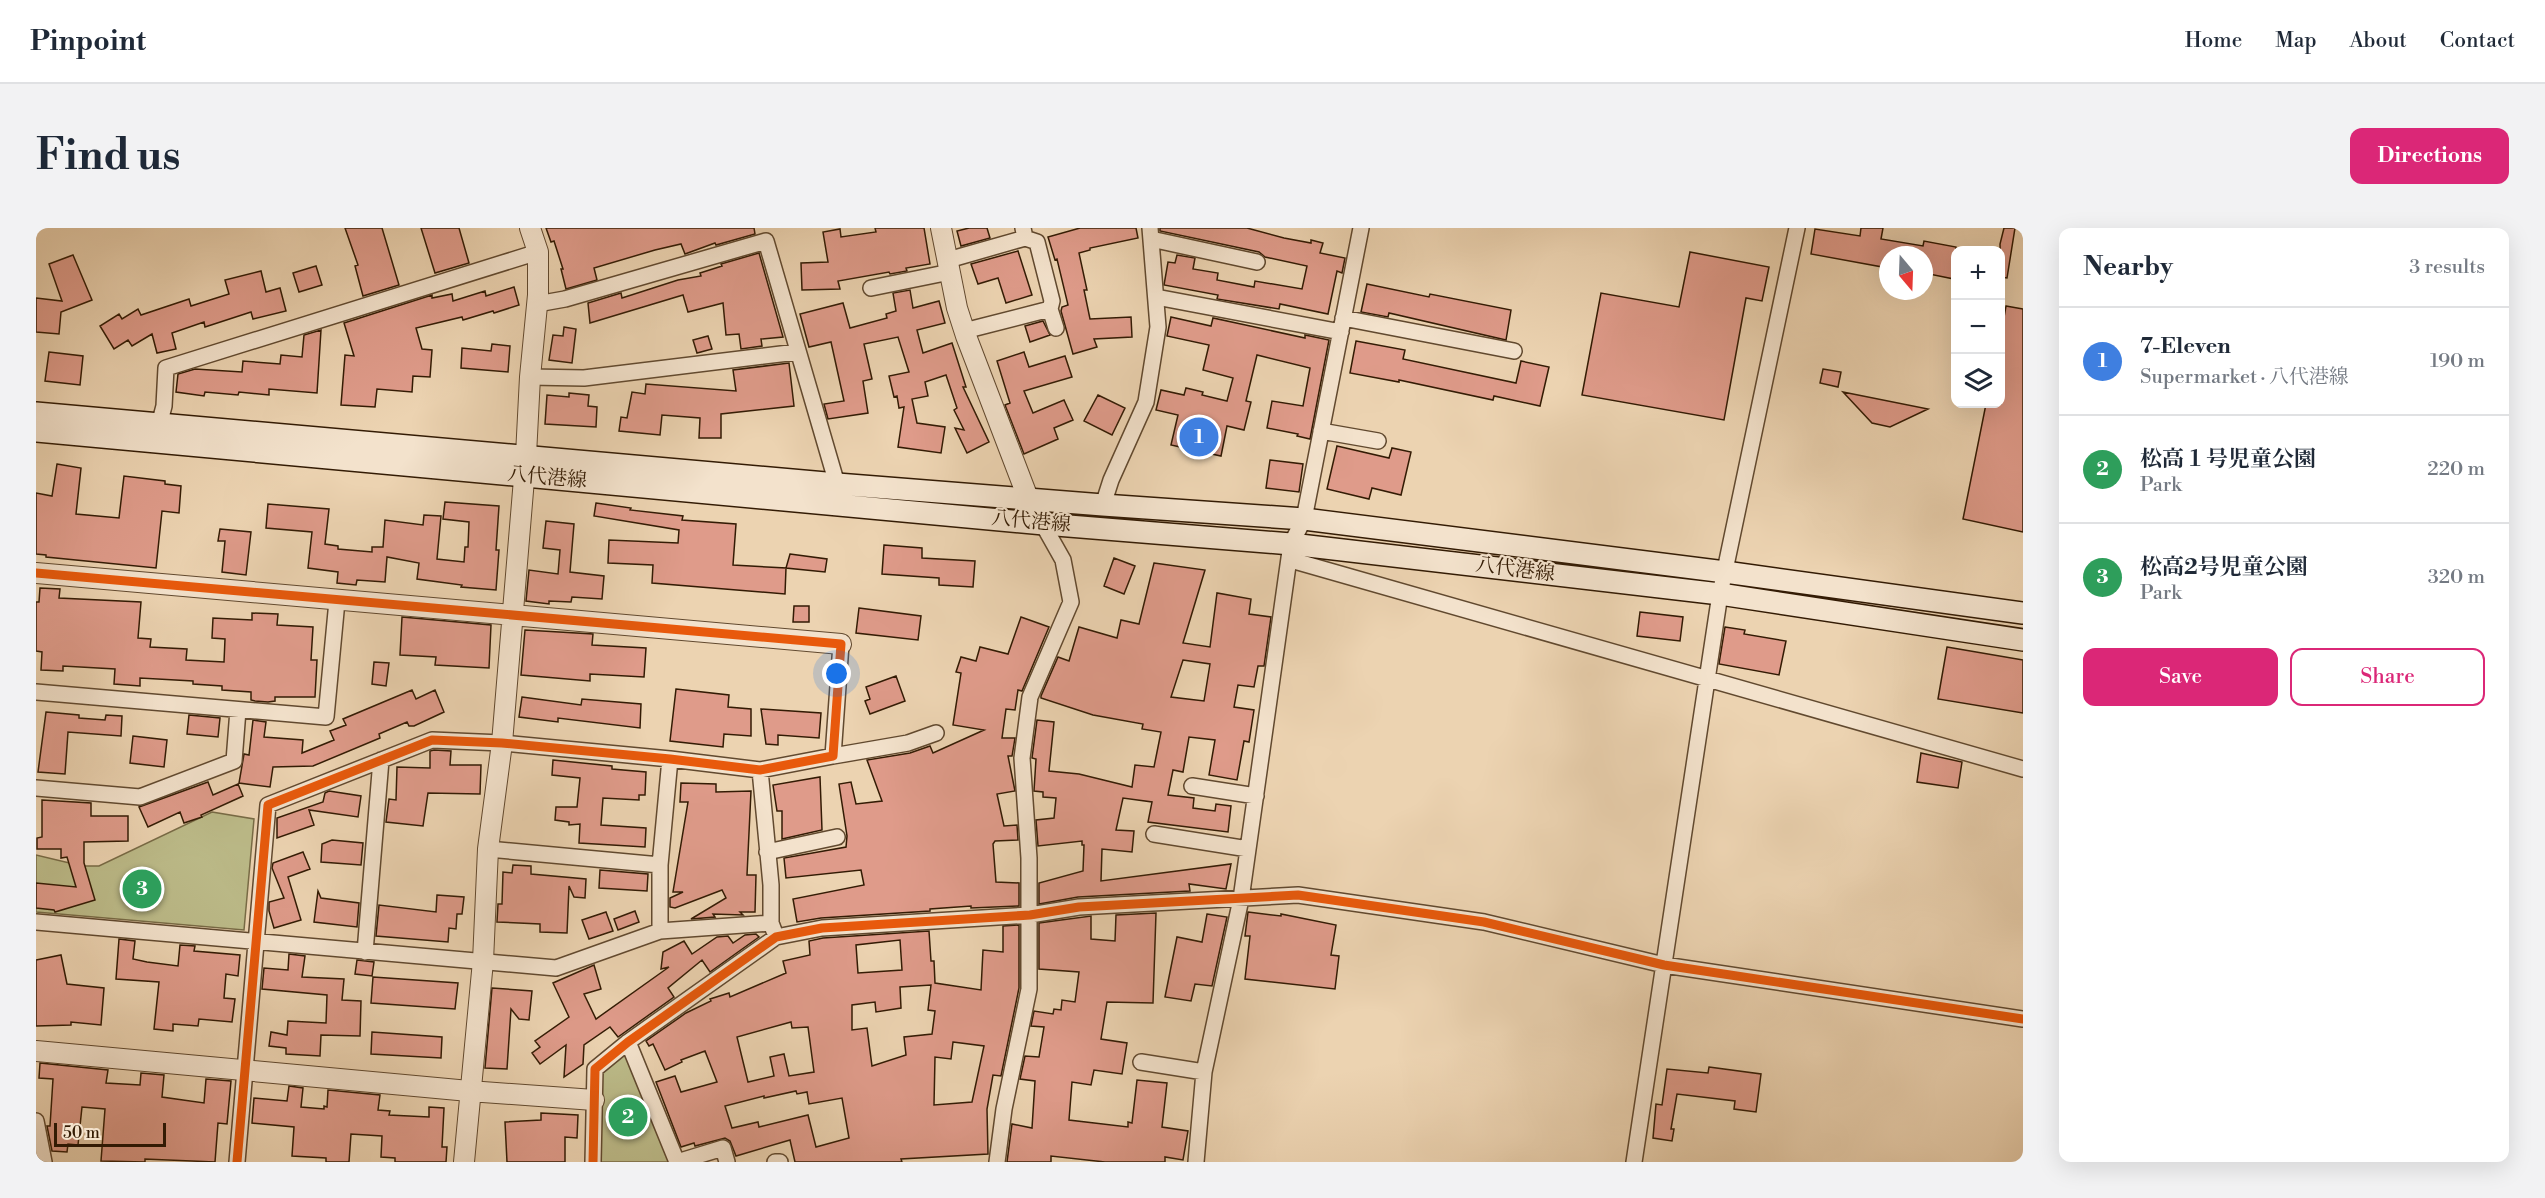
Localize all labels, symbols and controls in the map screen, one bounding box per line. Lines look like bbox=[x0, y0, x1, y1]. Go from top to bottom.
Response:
text: Pinpoint bbox=[30, 24, 146, 59]
text: Home bbox=[2185, 28, 2242, 54]
text: Map bbox=[2275, 28, 2317, 54]
text: About bbox=[2350, 28, 2407, 54]
text: Contact bbox=[2440, 28, 2515, 54]
button: Directions bbox=[2350, 128, 2509, 184]
text: Find us bbox=[36, 130, 180, 183]
north arrow bbox=[1879, 246, 1933, 300]
map controls bbox=[1951, 246, 2005, 408]
button: + bbox=[1951, 246, 2005, 300]
text: Nearby bbox=[2083, 251, 2173, 283]
text: 3 results bbox=[2409, 255, 2485, 280]
button: − bbox=[1951, 300, 2005, 354]
text: 7-Eleven bbox=[2140, 333, 2231, 360]
text: 1 bbox=[2098, 349, 2107, 374]
text: 190 m bbox=[2430, 349, 2485, 374]
button: layers bbox=[1951, 354, 2005, 408]
text: Supermarket · 八代港線 bbox=[2140, 365, 2349, 390]
pin: 1 bbox=[1180, 414, 1218, 460]
text: 松高１号児童公園 bbox=[2140, 446, 2316, 473]
text: 2 bbox=[2096, 457, 2109, 482]
text: 220 m bbox=[2427, 457, 2485, 482]
street label: 八代港線 bbox=[506, 462, 588, 494]
text: Park bbox=[2140, 473, 2182, 498]
street label: 八代港線 bbox=[990, 506, 1072, 538]
street label: 八代港線 bbox=[1474, 553, 1556, 587]
text: 松高2号児童公園 bbox=[2140, 554, 2308, 581]
text: 3 bbox=[2096, 565, 2109, 590]
text: 320 m bbox=[2428, 565, 2485, 590]
text: Park bbox=[2140, 581, 2182, 606]
button: Save bbox=[2083, 648, 2278, 706]
button: Share bbox=[2290, 648, 2485, 706]
your location bbox=[822, 659, 851, 688]
pin: 3 bbox=[122, 866, 162, 912]
pin: 2 bbox=[608, 1094, 648, 1140]
scale bar bbox=[54, 1120, 166, 1148]
text: 50 m bbox=[63, 1123, 100, 1143]

